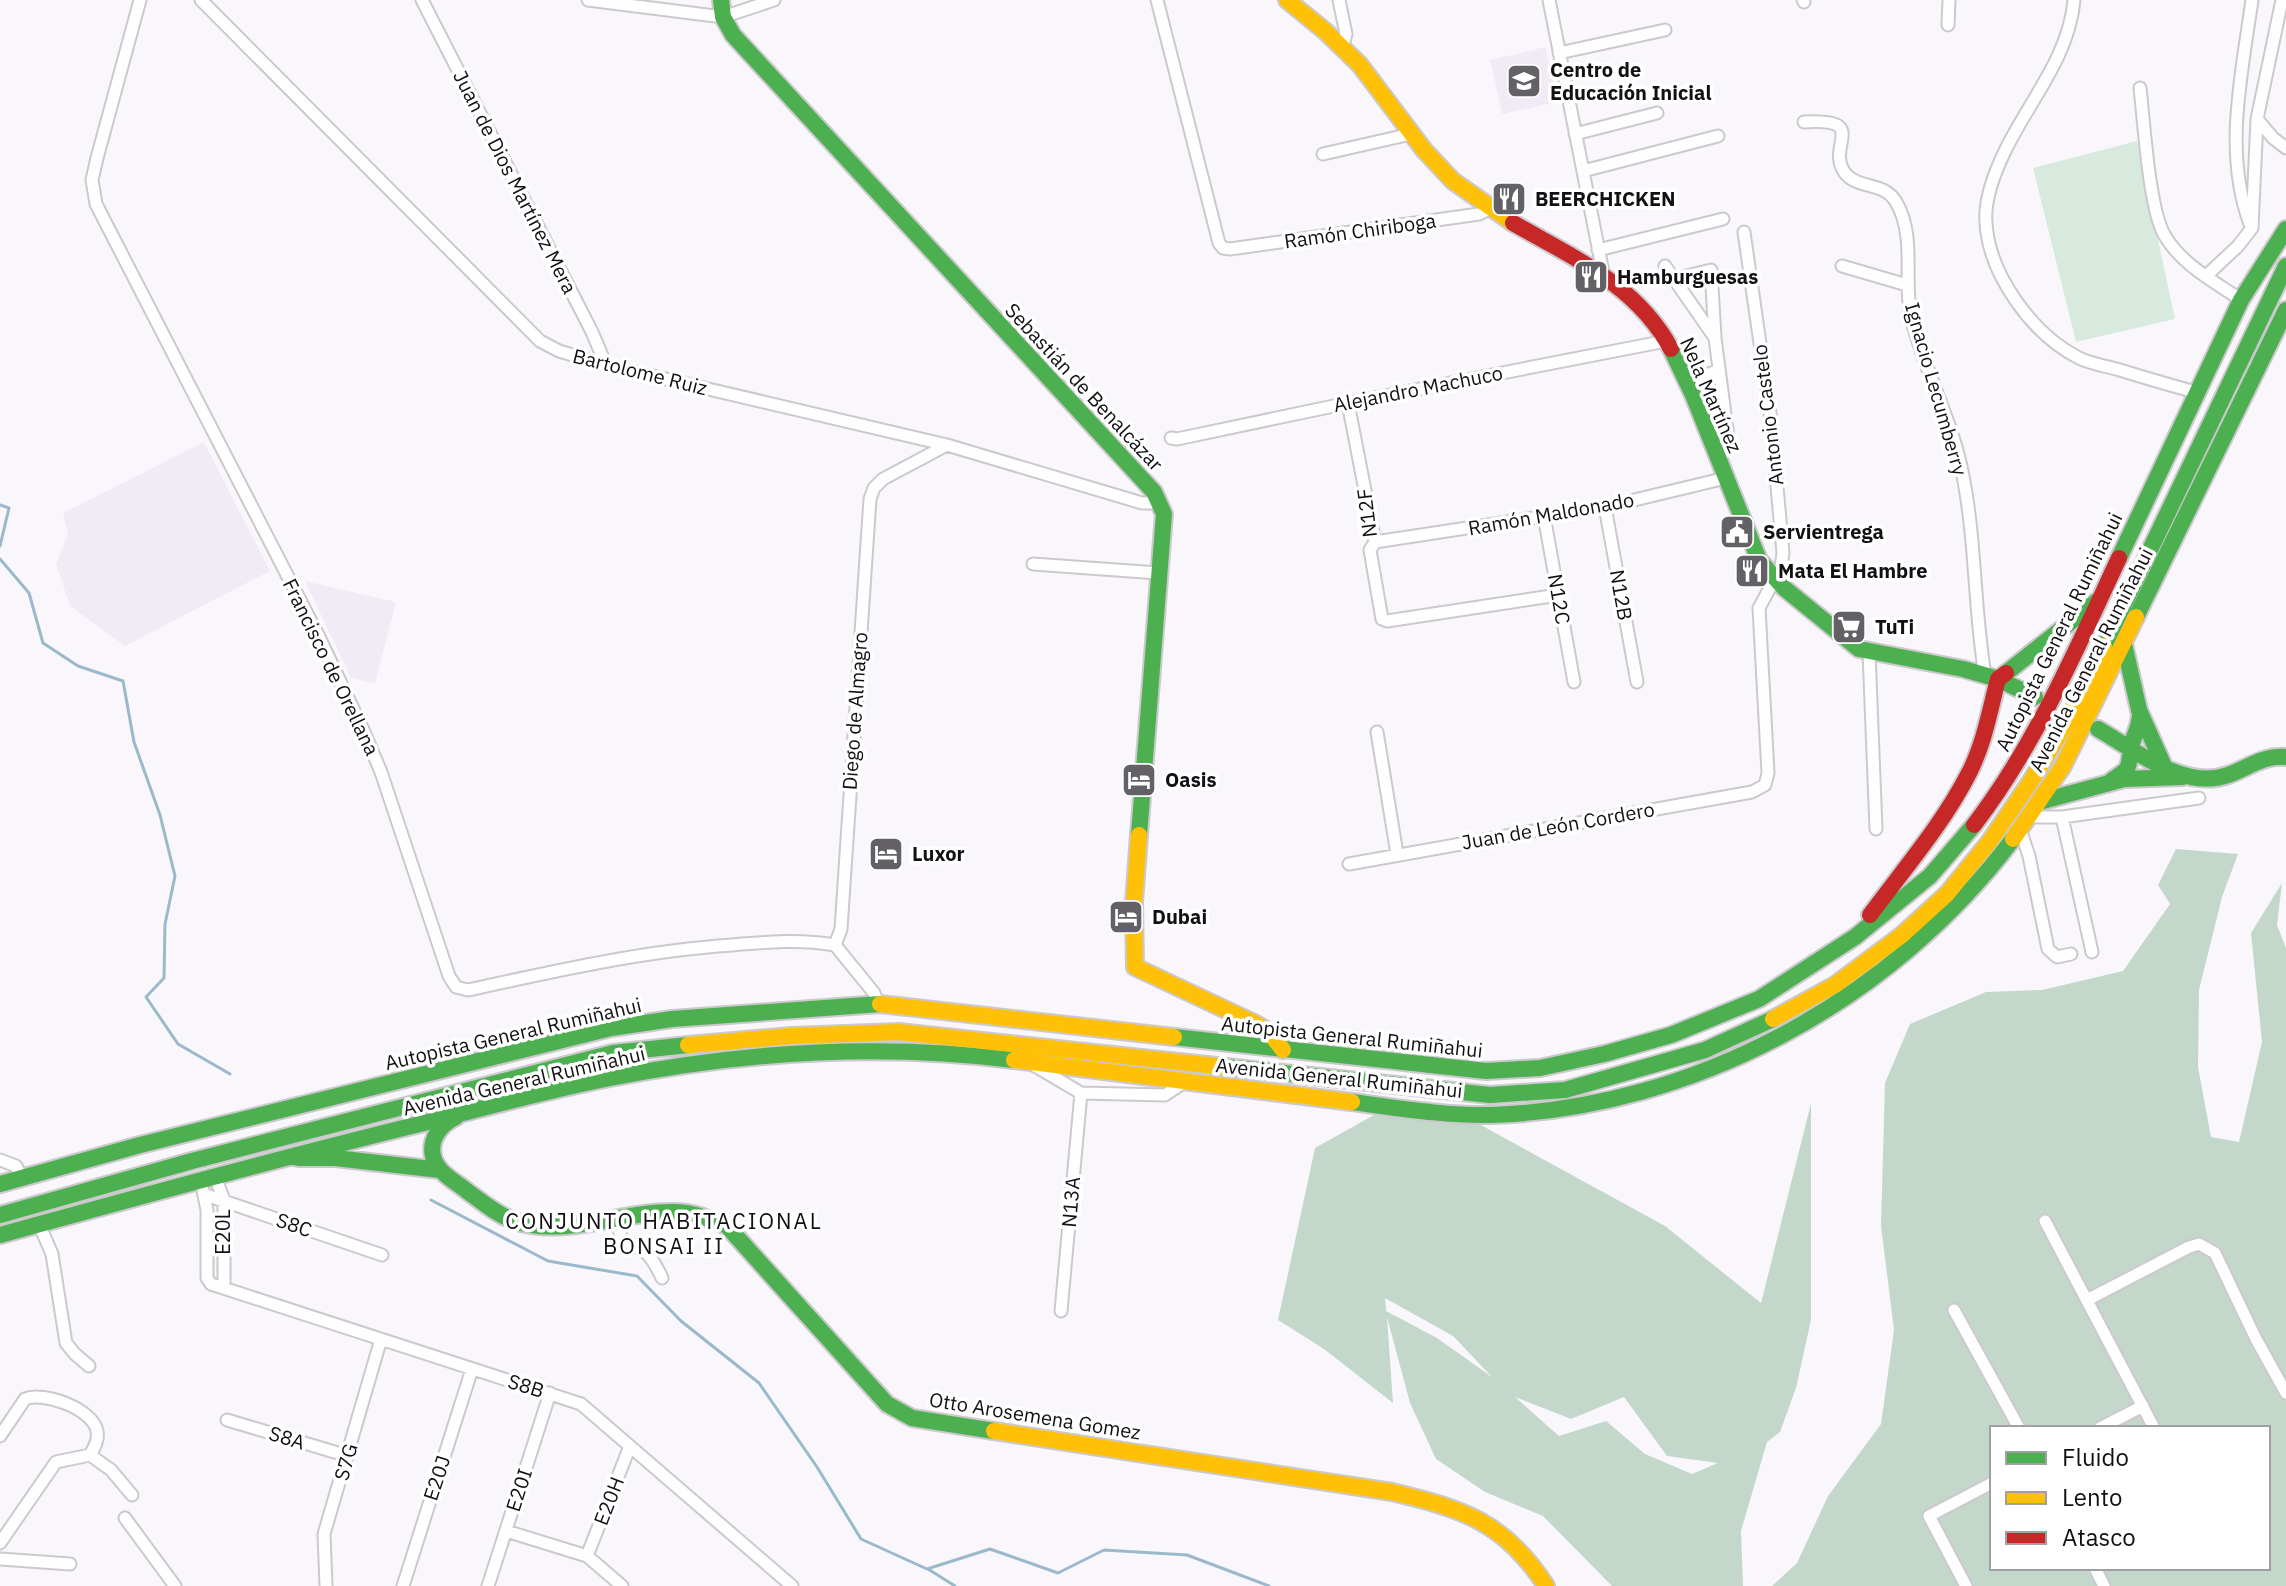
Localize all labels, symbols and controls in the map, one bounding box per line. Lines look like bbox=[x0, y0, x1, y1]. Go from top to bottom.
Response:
place label: Centro de Educación Inicial bbox=[1550, 56, 1712, 106]
school or university icon: Centro de Educación Inicial bbox=[1505, 62, 1543, 100]
street label: Juan de Dios Martínez Mera bbox=[447, 65, 584, 298]
restaurant icon: BEERCHICKEN bbox=[1490, 180, 1528, 218]
place label: BEERCHICKEN bbox=[1535, 185, 1676, 212]
street label: Ramón Chiriboga bbox=[1282, 206, 1438, 255]
restaurant icon: Hamburguesas bbox=[1572, 258, 1610, 296]
place label: Hamburguesas bbox=[1617, 263, 1758, 290]
street label: Sebastián de Benalcázar bbox=[999, 297, 1169, 476]
street label: Ignacio Lecumberry bbox=[1899, 299, 1974, 478]
street label: Nela Martínez bbox=[1674, 333, 1749, 457]
street label: Bartolome Ruiz bbox=[570, 342, 710, 401]
street label: Antonio Castelo bbox=[1745, 343, 1790, 487]
street label: Alejandro Machuco bbox=[1331, 359, 1505, 418]
street label: Ramón Maldonado bbox=[1466, 486, 1636, 541]
street label: N12F bbox=[1350, 487, 1383, 539]
street label: Autopista General Rumiñahui bbox=[1989, 508, 2128, 756]
public building icon: Servientrega bbox=[1718, 513, 1756, 551]
place label: Servientrega bbox=[1763, 518, 1884, 545]
street label: Avenida General Rumiñahui bbox=[2022, 543, 2159, 776]
restaurant icon: Mata El Hambre bbox=[1733, 552, 1771, 590]
place label: Mata El Hambre bbox=[1778, 557, 1927, 584]
street label: N12B bbox=[1604, 567, 1639, 622]
street label: N12C bbox=[1542, 572, 1577, 626]
street label: Francisco de Orellana bbox=[277, 574, 386, 760]
supermarket icon: TuTi bbox=[1830, 608, 1868, 646]
place label: TuTi bbox=[1875, 613, 1914, 640]
street label: Diego de Almagro bbox=[836, 631, 873, 791]
hotel icon: Oasis bbox=[1120, 761, 1158, 799]
place label: Oasis bbox=[1165, 766, 1217, 793]
street label: Juan de León Cordero bbox=[1459, 795, 1657, 856]
hotel icon: Luxor bbox=[867, 835, 905, 873]
place label: Luxor bbox=[912, 840, 965, 867]
hotel icon: Dubai bbox=[1107, 898, 1145, 936]
place label: Dubai bbox=[1152, 903, 1207, 930]
street label: Autopista General Rumiñahui bbox=[382, 991, 644, 1076]
street label: Autopista General Rumiñahui bbox=[1220, 1009, 1484, 1064]
street label: Avenida General Rumiñahui bbox=[400, 1039, 648, 1122]
street label: Avenida General Rumiñahui bbox=[1214, 1051, 1464, 1104]
street label: N13A bbox=[1055, 1175, 1086, 1229]
street label: S8C bbox=[273, 1206, 316, 1243]
district label: CONJUNTO HABITACIONAL BONSAI II bbox=[505, 1206, 823, 1260]
street label: E20L bbox=[209, 1209, 236, 1255]
street label: S8B bbox=[505, 1367, 548, 1404]
street label: Otto Arosemena Gomez bbox=[927, 1385, 1143, 1446]
street label: S8A bbox=[266, 1419, 309, 1456]
legend bbox=[1990, 1426, 2270, 1570]
street label: S7G bbox=[327, 1440, 364, 1484]
text: Fluido bbox=[2062, 1441, 2129, 1473]
street label: E20J bbox=[417, 1452, 456, 1504]
street label: E20I bbox=[499, 1465, 538, 1515]
street label: E20H bbox=[587, 1473, 630, 1529]
text: Lento bbox=[2062, 1481, 2122, 1513]
text: Atasco bbox=[2062, 1521, 2136, 1553]

